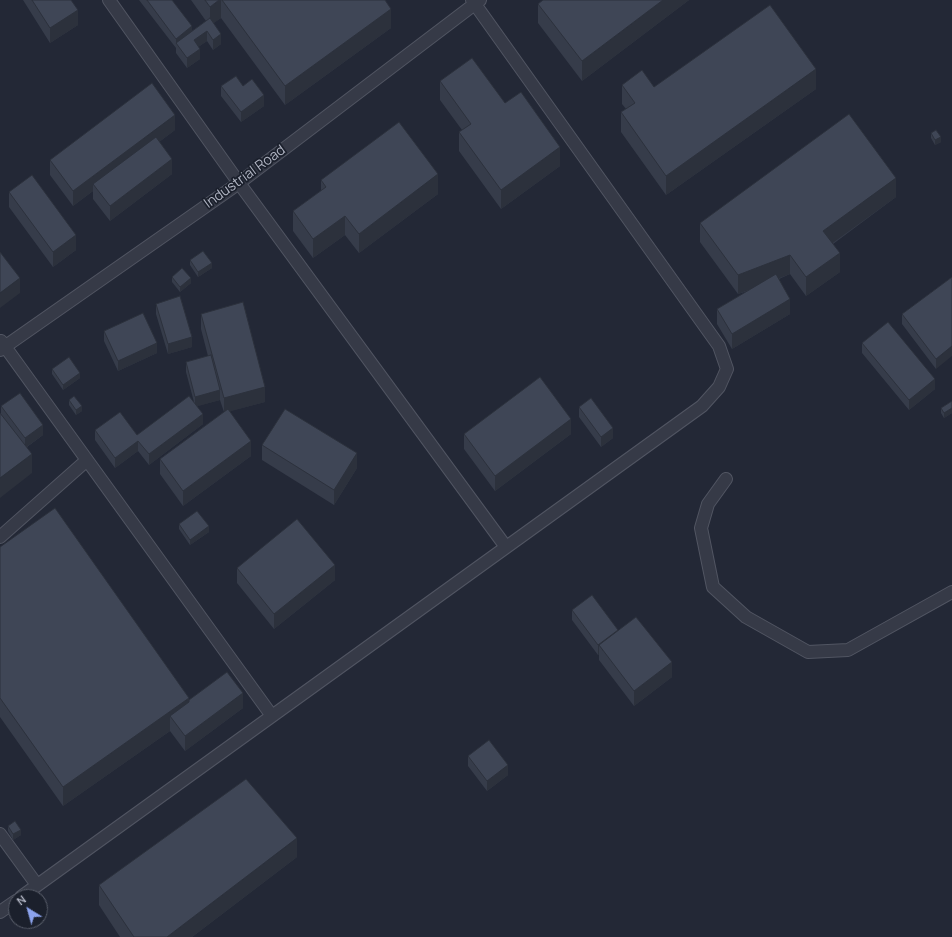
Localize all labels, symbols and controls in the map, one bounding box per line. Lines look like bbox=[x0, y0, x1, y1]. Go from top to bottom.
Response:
street label: Industrial Road bbox=[201, 142, 289, 212]
north arrow bbox=[8, 889, 48, 929]
text: N bbox=[13, 891, 29, 908]

